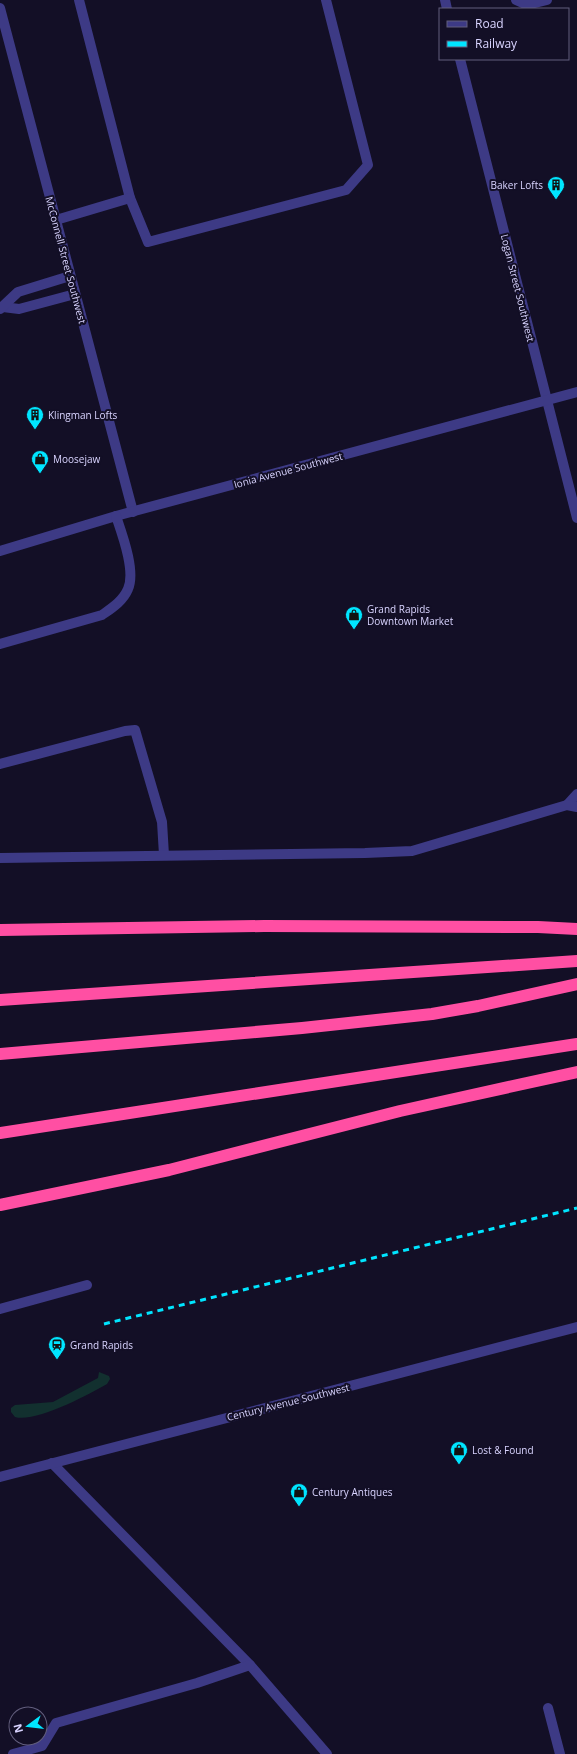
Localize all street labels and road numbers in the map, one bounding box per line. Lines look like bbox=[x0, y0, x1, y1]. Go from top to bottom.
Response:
street label: McConnell Street Southwest bbox=[42, 195, 90, 326]
street label: Logan Street Southwest bbox=[498, 233, 538, 344]
street label: Ionia Avenue Southwest bbox=[232, 449, 344, 491]
street label: Century Avenue Southwest bbox=[225, 1380, 351, 1424]

